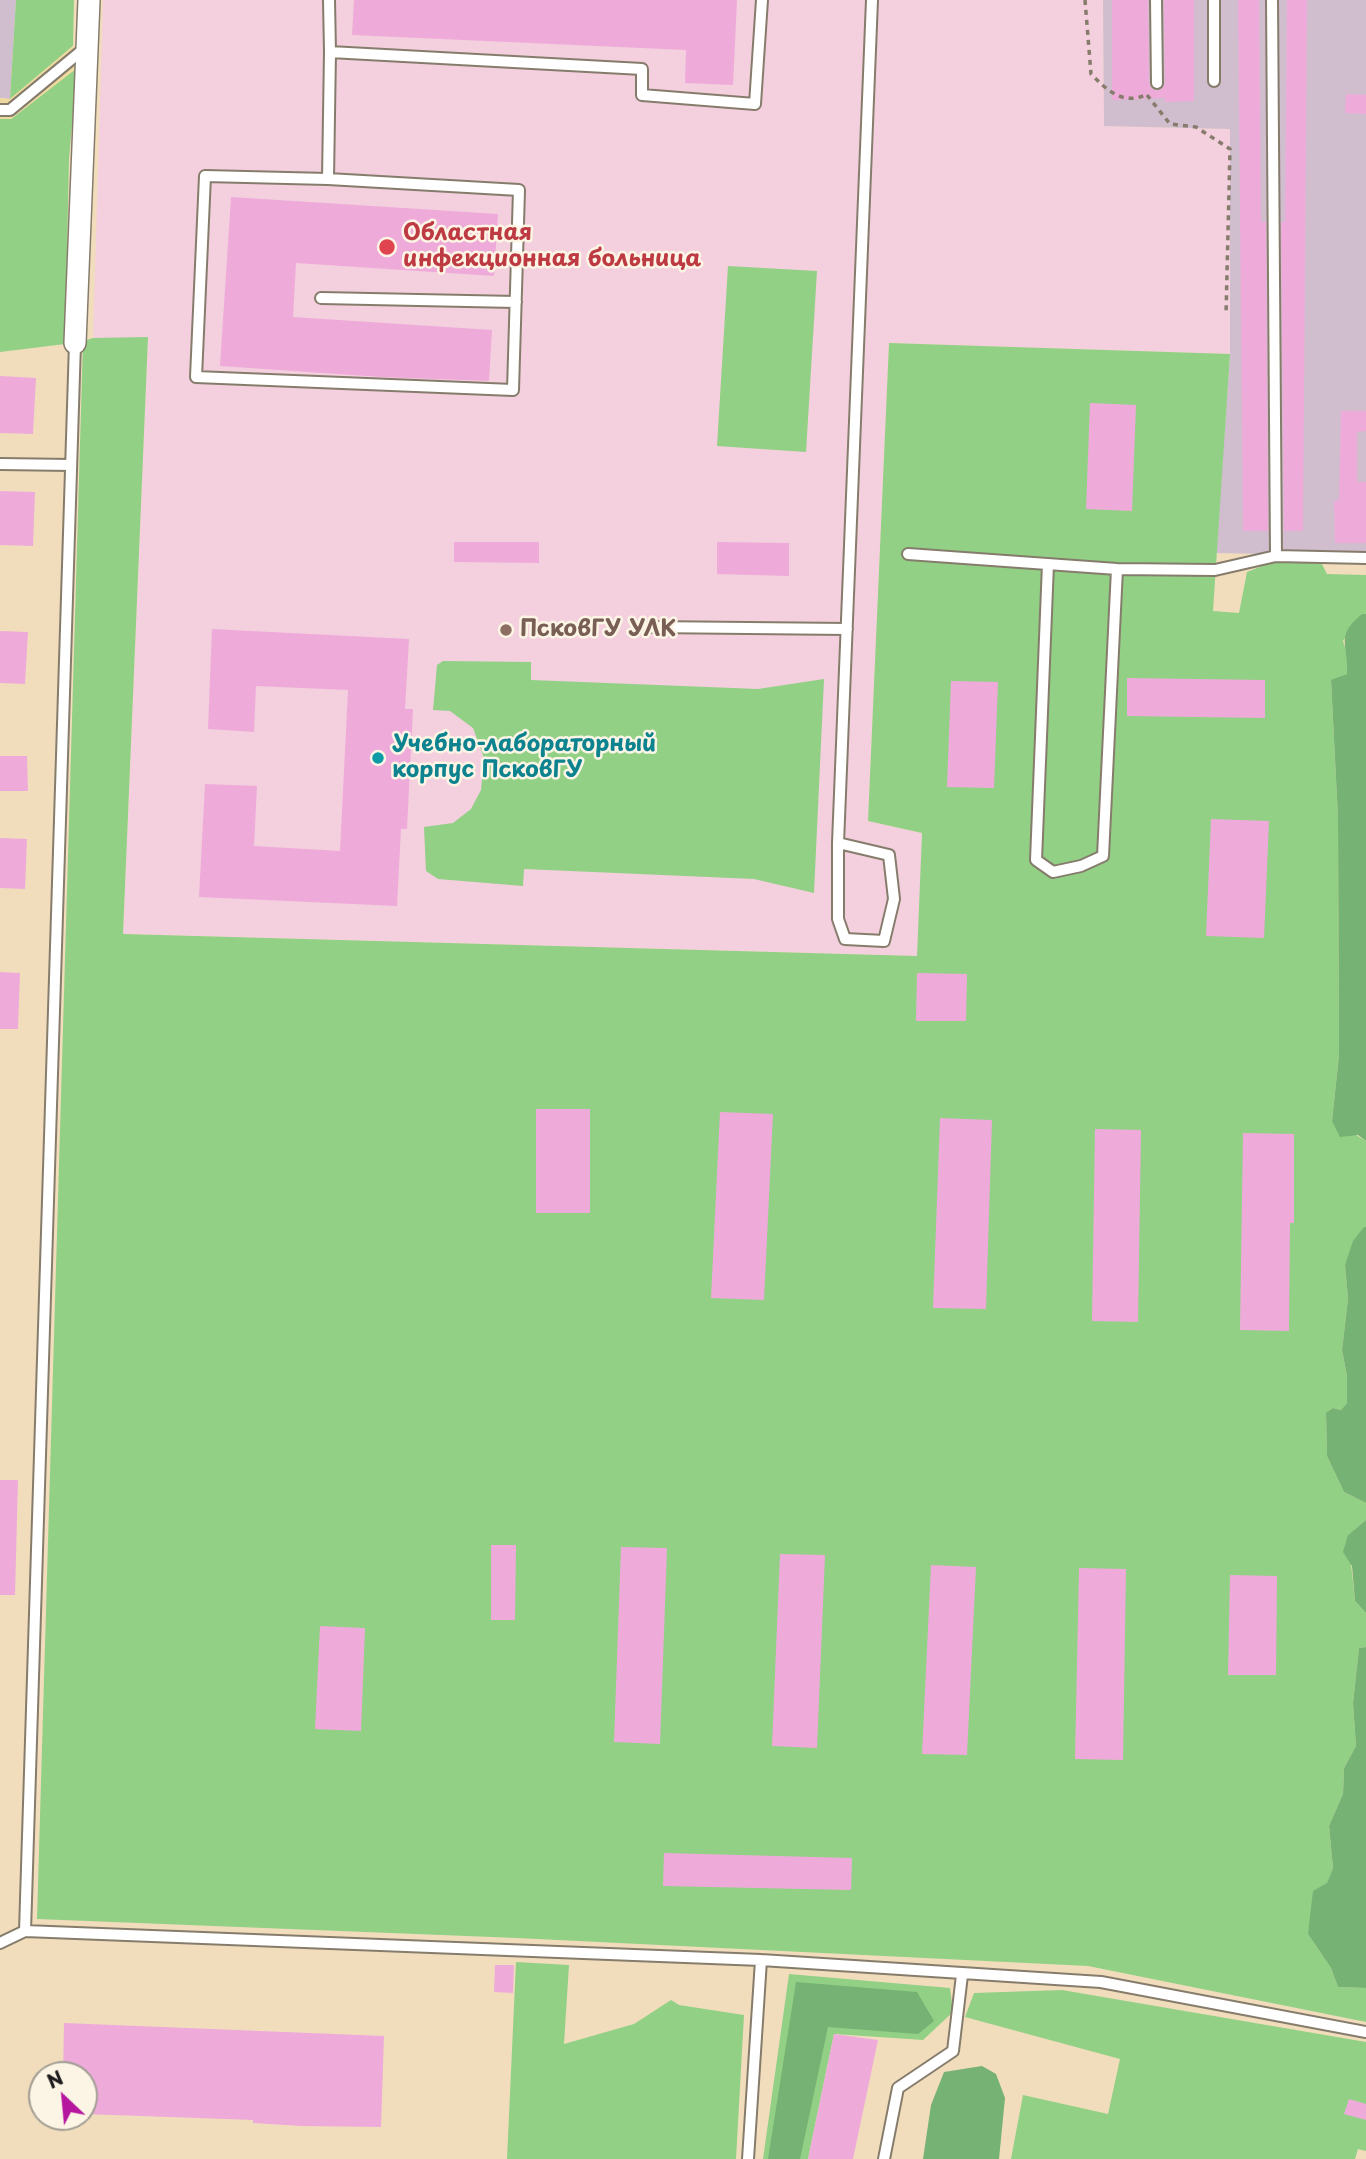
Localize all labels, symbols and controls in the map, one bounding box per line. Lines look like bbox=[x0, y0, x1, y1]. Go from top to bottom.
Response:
place label: Областная инфекционная больница bbox=[403, 220, 701, 274]
marker: Областная инфекционная больница bbox=[377, 237, 397, 257]
place label: ПсковГУ УЛК bbox=[520, 616, 676, 644]
marker: ПсковГУ УЛК bbox=[498, 622, 514, 638]
place label: Учебно-лабораторный корпус ПсковГУ bbox=[392, 731, 656, 785]
marker: Учебно-лабораторный корпус ПсковГУ bbox=[370, 750, 386, 766]
north arrow bbox=[28, 2061, 98, 2131]
text: N bbox=[42, 2063, 68, 2095]

